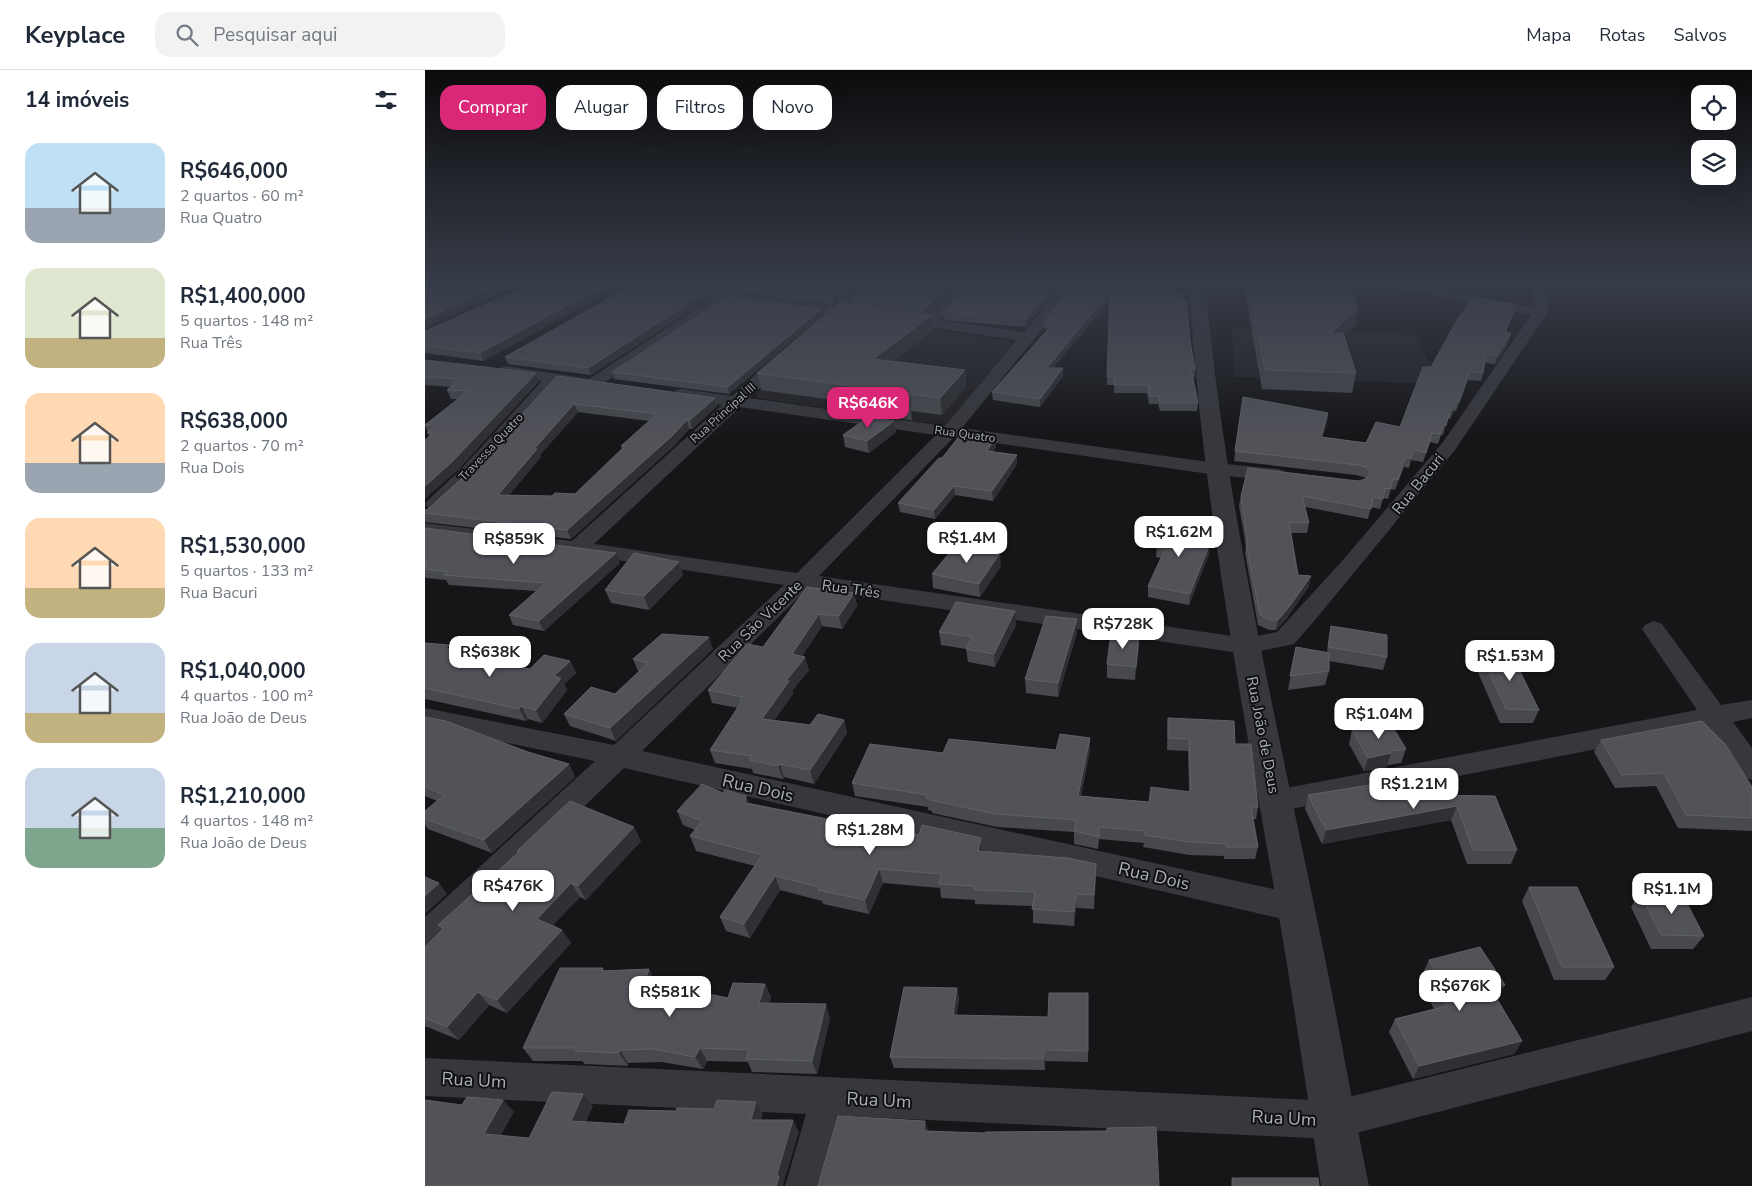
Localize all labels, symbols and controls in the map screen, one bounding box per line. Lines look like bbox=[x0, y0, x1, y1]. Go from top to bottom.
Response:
search box bbox=[155, 12, 505, 57]
text: Keyplace bbox=[25, 19, 125, 51]
icon: search bbox=[173, 21, 201, 49]
text: Pesquisar aqui bbox=[213, 22, 337, 48]
text: Mapa bbox=[1526, 23, 1571, 47]
text: Rotas bbox=[1599, 23, 1645, 47]
text: Salvos bbox=[1673, 23, 1727, 47]
chip: Comprar bbox=[440, 85, 546, 130]
chip: Alugar bbox=[556, 85, 647, 130]
chip: Filtros bbox=[657, 85, 743, 130]
chip: Novo bbox=[753, 85, 832, 130]
map controls bbox=[1691, 85, 1736, 185]
button: locate bbox=[1691, 85, 1736, 130]
text: 14 imóveis bbox=[25, 86, 129, 114]
icon: filters bbox=[372, 86, 400, 114]
button: layers bbox=[1691, 140, 1736, 185]
text: R$646,000 bbox=[180, 157, 288, 185]
icon: home bbox=[65, 163, 125, 223]
text: 2 quartos · 60 m² bbox=[180, 185, 304, 207]
text: Rua Quatro bbox=[180, 207, 262, 229]
text: R$1,400,000 bbox=[180, 282, 306, 310]
icon: home bbox=[65, 288, 125, 348]
text: 5 quartos · 148 m² bbox=[180, 310, 313, 332]
text: Rua Três bbox=[180, 332, 243, 354]
street label: Rua Principal III bbox=[687, 379, 759, 447]
pin: R$646K bbox=[827, 386, 909, 429]
text: R$646K bbox=[838, 392, 898, 414]
text: R$638,000 bbox=[180, 407, 288, 435]
street label: Travessa Quatro bbox=[455, 409, 527, 485]
icon: home bbox=[65, 413, 125, 473]
street label: Rua Quatro bbox=[933, 422, 997, 446]
text: 2 quartos · 70 m² bbox=[180, 435, 304, 457]
street label: Rua Bacuri bbox=[1387, 450, 1449, 518]
text: Rua Dois bbox=[180, 457, 244, 479]
pin: R$1.62M bbox=[1133, 516, 1225, 558]
text: R$1.62M bbox=[1145, 521, 1213, 543]
pin: R$859K bbox=[473, 522, 555, 565]
pin: R$1.4M bbox=[926, 522, 1008, 564]
text: R$1.4M bbox=[938, 527, 996, 549]
text: R$859K bbox=[484, 528, 544, 550]
text: R$1,530,000 bbox=[180, 532, 306, 560]
icon: home bbox=[65, 538, 125, 598]
text: 5 quartos · 133 m² bbox=[180, 560, 313, 582]
street label: Rua Três bbox=[821, 575, 881, 603]
street label: Rua São Vicente bbox=[714, 576, 806, 666]
text: Rua Bacuri bbox=[180, 582, 257, 604]
pin: R$728K bbox=[1082, 608, 1164, 650]
text: R$728K bbox=[1093, 613, 1153, 635]
pin: R$638K bbox=[449, 636, 531, 678]
pin: R$1.53M bbox=[1464, 640, 1556, 682]
text: R$638K bbox=[460, 641, 520, 663]
text: R$1.53M bbox=[1476, 645, 1544, 667]
text: R$1,040,000 bbox=[180, 657, 306, 685]
icon: home bbox=[65, 663, 125, 723]
street label: Rua João de Deus bbox=[1242, 675, 1284, 795]
text: 4 quartos · 100 m² bbox=[180, 685, 313, 707]
pin: R$1.04M bbox=[1333, 698, 1425, 740]
text: R$1.04M bbox=[1345, 703, 1413, 725]
text: Rua João de Deus bbox=[180, 707, 307, 729]
street label: Rua Dois bbox=[720, 768, 796, 808]
pin: R$1.21M bbox=[1368, 768, 1460, 810]
text: R$1.21M bbox=[1380, 773, 1448, 795]
text: R$1,210,000 bbox=[180, 782, 306, 810]
icon: home bbox=[65, 788, 125, 848]
text: 4 quartos · 148 m² bbox=[180, 810, 313, 832]
pin: R$1.28M bbox=[824, 814, 916, 856]
text: R$1.28M bbox=[836, 819, 904, 841]
text: Rua João de Deus bbox=[180, 832, 307, 854]
street label: Rua Dois bbox=[1116, 856, 1192, 896]
pin: R$476K bbox=[472, 870, 554, 912]
pin: R$1.1M bbox=[1631, 872, 1713, 915]
text: R$476K bbox=[483, 875, 543, 897]
text: R$1.1M bbox=[1643, 878, 1701, 900]
pin: R$676K bbox=[1419, 970, 1501, 1012]
text: R$676K bbox=[1430, 975, 1490, 997]
pin: R$581K bbox=[629, 976, 711, 1018]
text: R$581K bbox=[640, 981, 700, 1003]
street label: Rua Um bbox=[441, 1066, 507, 1094]
street label: Rua Um bbox=[846, 1086, 912, 1114]
street label: Rua Um bbox=[1251, 1104, 1317, 1132]

